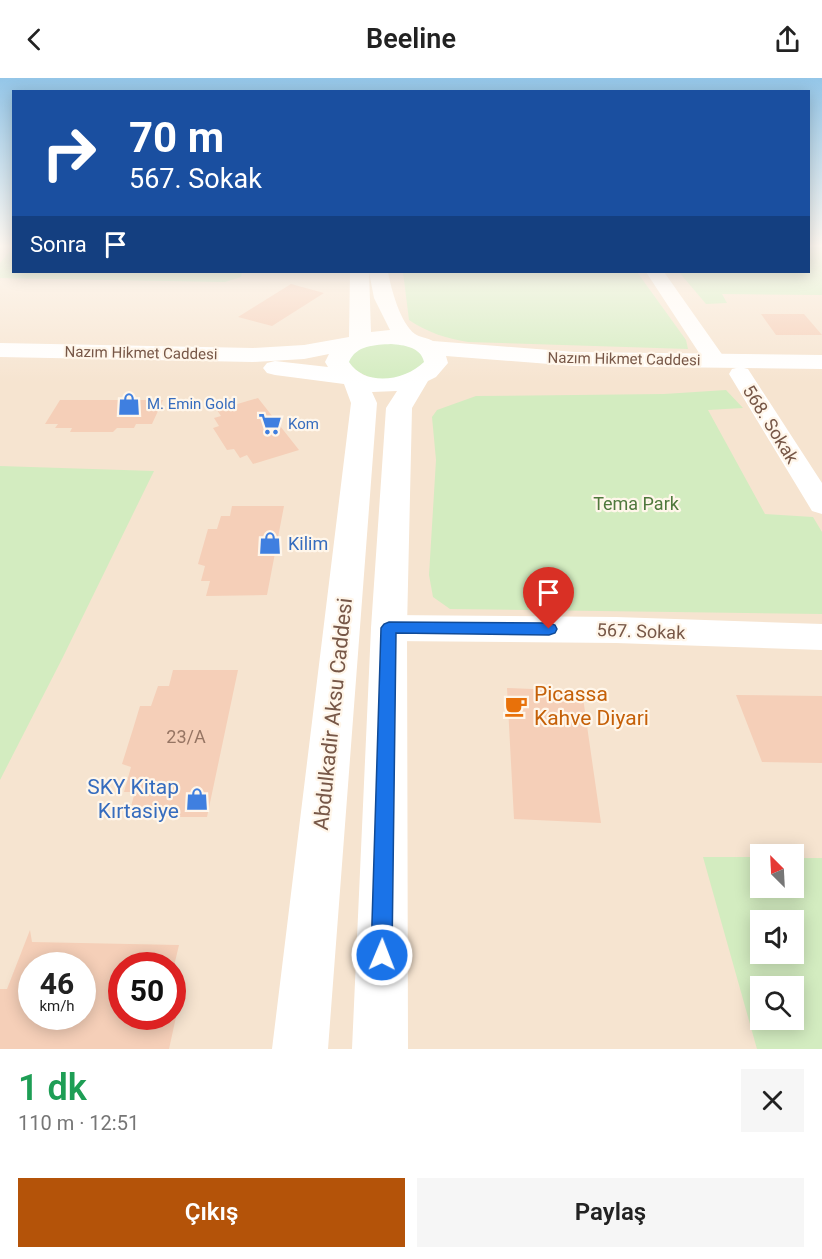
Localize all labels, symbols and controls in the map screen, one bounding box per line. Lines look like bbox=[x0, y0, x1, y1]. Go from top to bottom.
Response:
icon: back bbox=[18, 23, 51, 56]
text: Beeline bbox=[366, 23, 456, 55]
icon: share bbox=[771, 23, 804, 56]
text: 70 m bbox=[129, 113, 224, 162]
icon: right bbox=[30, 114, 108, 192]
text: 567. Sokak bbox=[129, 163, 262, 195]
icon: arrive bbox=[99, 228, 132, 261]
text: Sonra bbox=[30, 232, 87, 257]
street label: Nazım Hikmet Caddesi bbox=[64, 343, 218, 363]
street label: Nazım Hikmet Caddesi bbox=[547, 349, 701, 369]
street label: 568. Sokak bbox=[739, 381, 804, 468]
shop icon: M. Emin Gold bbox=[116, 391, 142, 417]
place label: M. Emin Gold bbox=[147, 395, 236, 413]
supermarket icon: Kom bbox=[257, 411, 283, 437]
place label: Kom bbox=[288, 415, 319, 433]
park label: Tema Park bbox=[593, 493, 680, 514]
shop icon: Kilim bbox=[257, 530, 283, 556]
place label: Kilim bbox=[288, 533, 328, 554]
pin bbox=[523, 567, 574, 629]
icon: arrive bbox=[532, 576, 565, 609]
street label: Abdulkadir Aksu Caddesi bbox=[309, 597, 357, 831]
street label: 567. Sokak bbox=[596, 619, 686, 643]
place label: Picassa Kahve Diyari bbox=[534, 682, 649, 730]
cafe icon: Picassa Kahve Diyari bbox=[503, 693, 529, 719]
house number: 23/A bbox=[166, 726, 206, 747]
place label: SKY Kitap Kırtasiye bbox=[87, 775, 179, 823]
shop icon: SKY Kitap Kırtasiye bbox=[184, 786, 210, 812]
north arrow bbox=[750, 844, 804, 898]
map controls bbox=[750, 844, 804, 1030]
button: sound bbox=[750, 910, 804, 964]
position arrow bbox=[350, 923, 414, 987]
speed limit sign: 50 bbox=[108, 952, 186, 1030]
text: 46 bbox=[40, 966, 74, 1001]
button: search bbox=[750, 976, 804, 1030]
text: km/h bbox=[39, 997, 75, 1015]
text: 1 dk bbox=[18, 1067, 87, 1109]
button: close bbox=[741, 1069, 804, 1132]
text: 110 m · 12:51 bbox=[18, 1111, 139, 1135]
button: Çıkış bbox=[18, 1178, 405, 1247]
button: Paylaş bbox=[417, 1178, 804, 1247]

